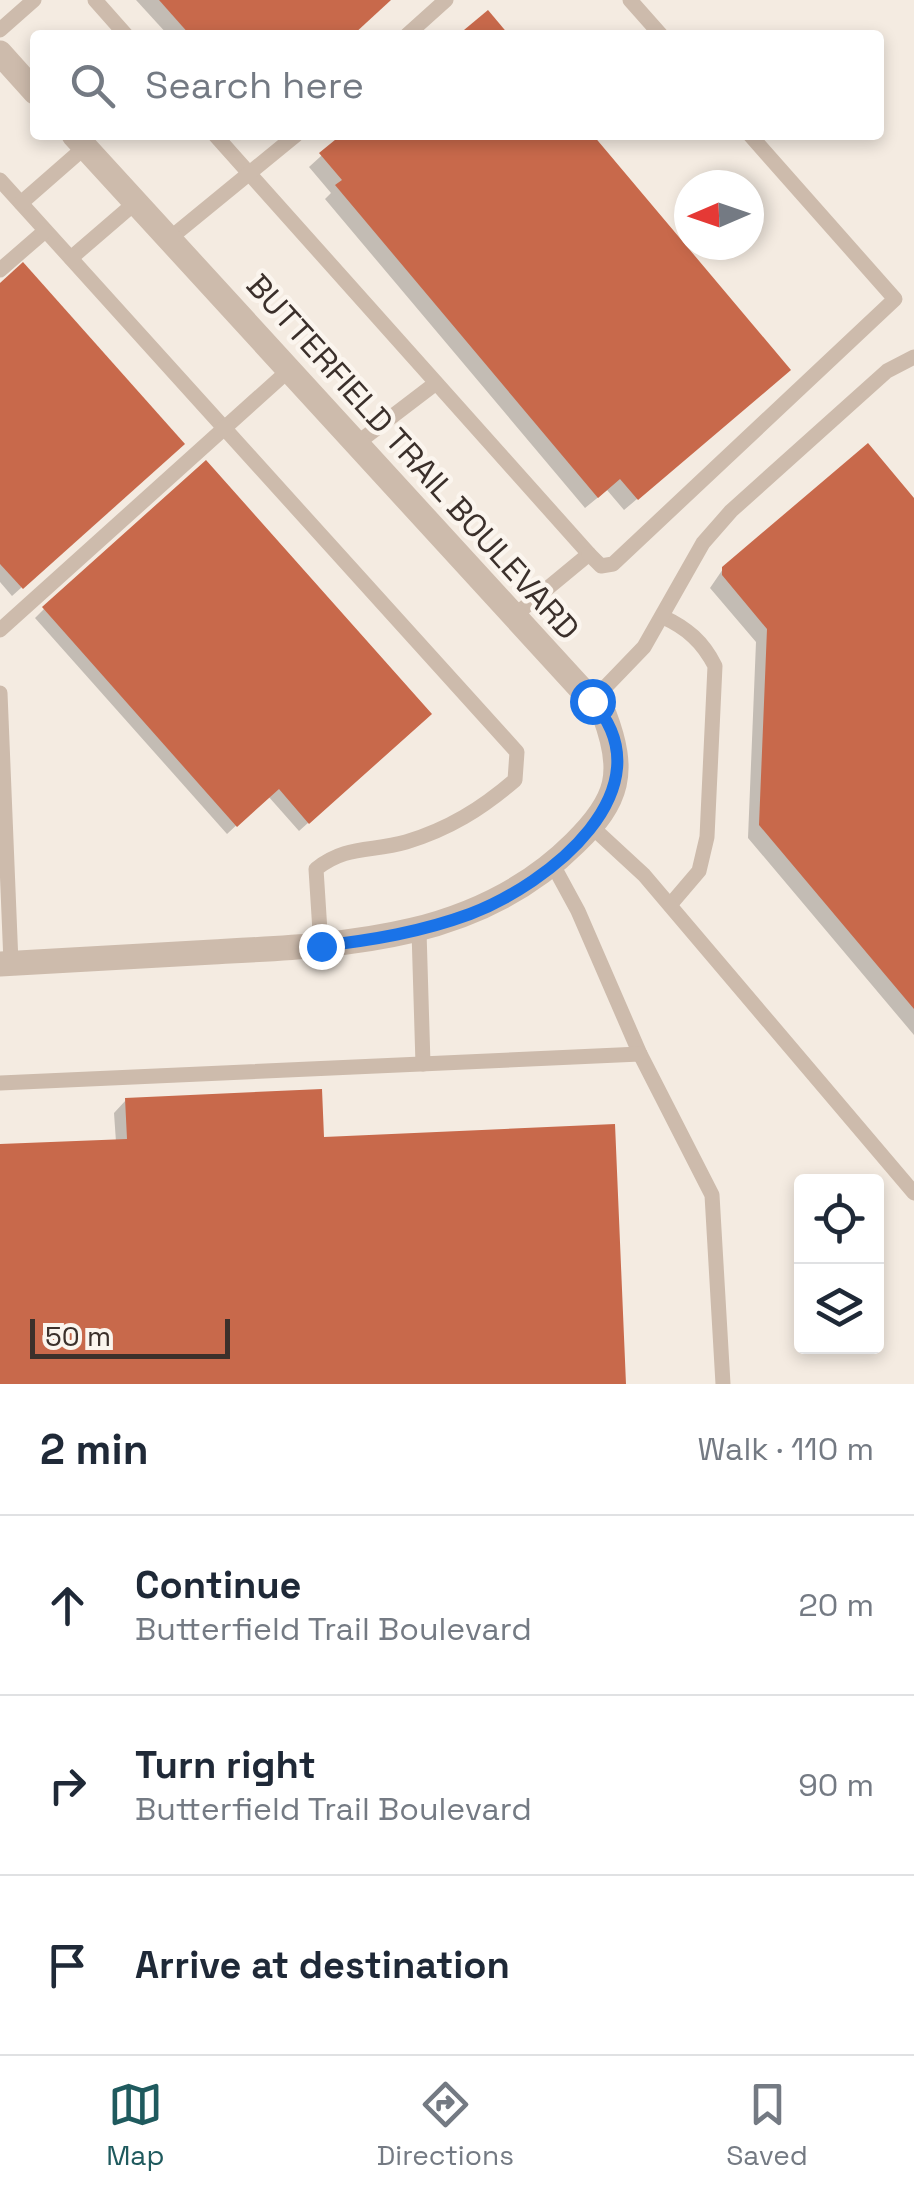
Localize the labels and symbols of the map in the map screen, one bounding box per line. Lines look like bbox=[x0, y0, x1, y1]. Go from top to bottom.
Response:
north arrow bbox=[674, 170, 764, 260]
street label: BUTTERFIELD TRAIL BOULEVARD bbox=[238, 266, 588, 648]
route start bbox=[570, 679, 616, 725]
route end bbox=[299, 924, 345, 970]
scale bar bbox=[30, 1314, 230, 1358]

